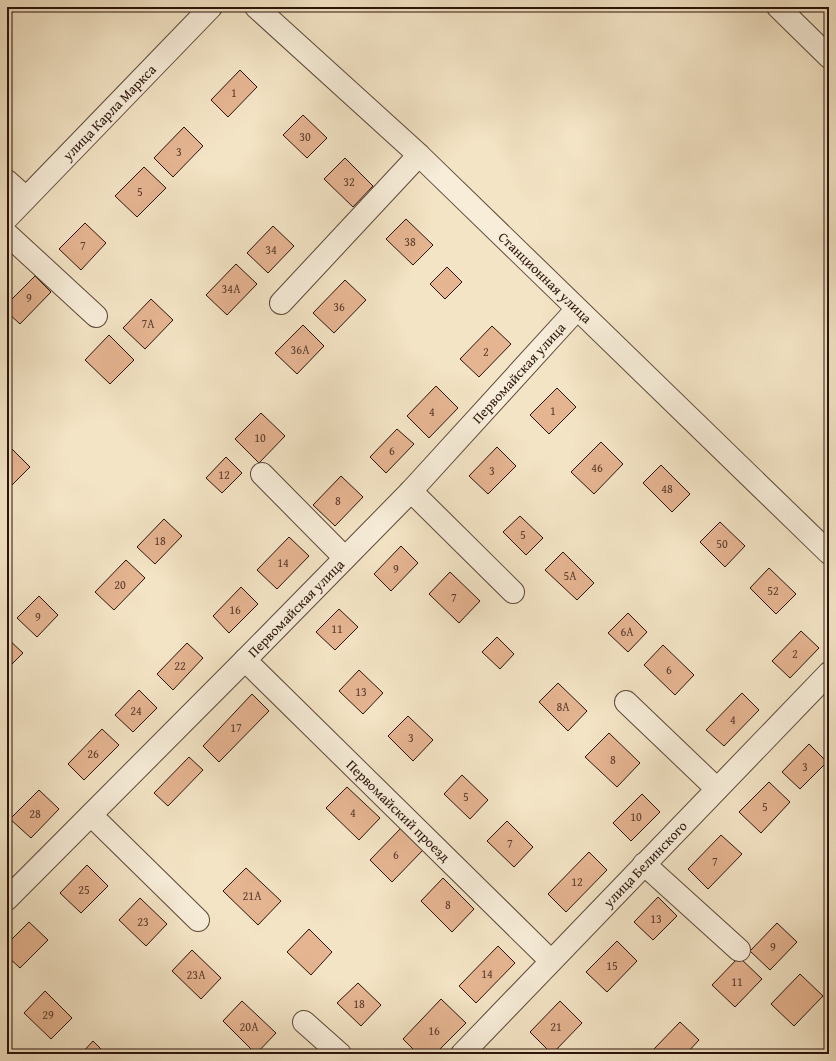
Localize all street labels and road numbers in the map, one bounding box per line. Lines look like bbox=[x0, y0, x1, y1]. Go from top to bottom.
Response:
street label: улица Карла Маркса bbox=[57, 60, 161, 166]
street label: Станционная улица bbox=[494, 227, 597, 328]
street label: Первомайская улица bbox=[467, 318, 570, 428]
street label: Первомайская улица bbox=[243, 554, 349, 662]
street label: Первомайский проезд bbox=[342, 755, 455, 867]
street label: улица Белинского bbox=[598, 816, 692, 912]

